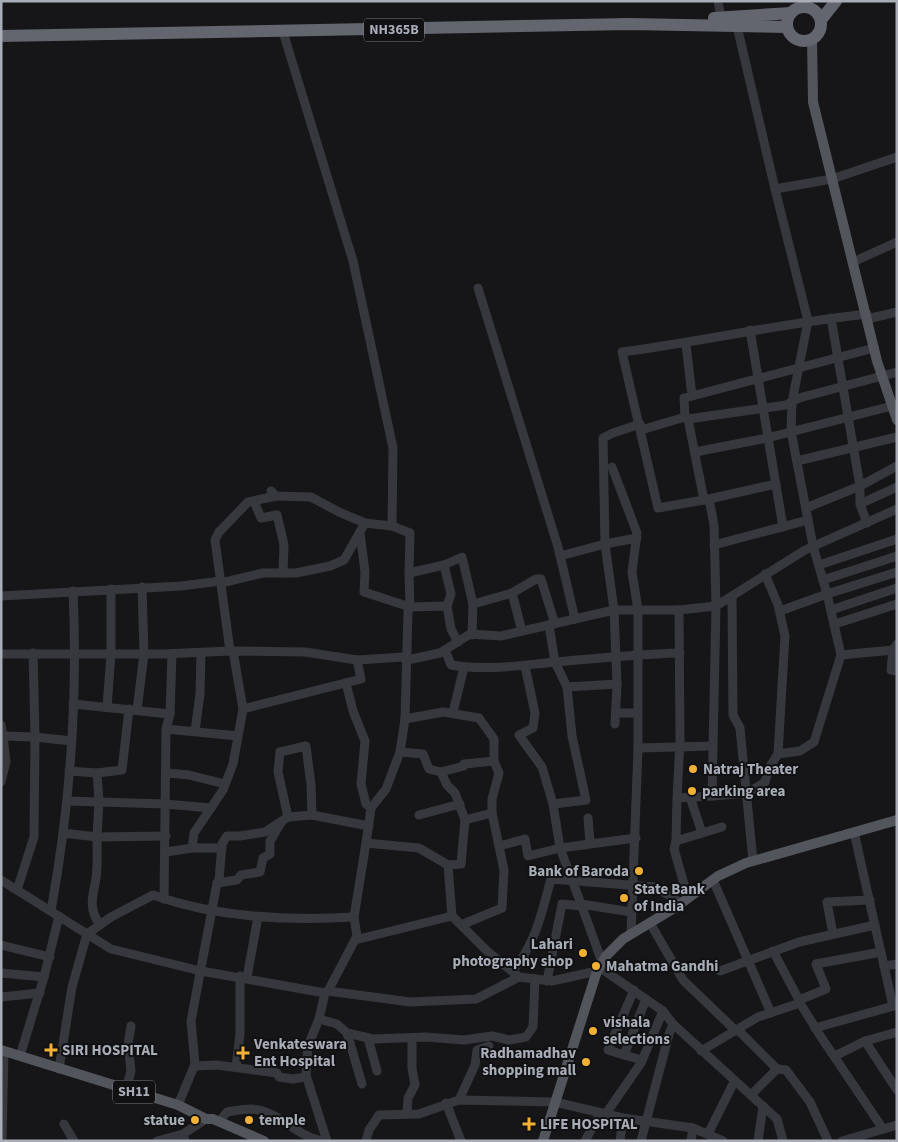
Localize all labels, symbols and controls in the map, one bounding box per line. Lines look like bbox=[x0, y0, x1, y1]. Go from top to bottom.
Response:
road number: NH365B bbox=[364, 18, 424, 42]
place label: Natraj Theater bbox=[703, 759, 798, 780]
marker: Natraj Theater bbox=[687, 763, 699, 775]
place label: parking area bbox=[702, 781, 786, 802]
marker: parking area bbox=[686, 785, 698, 797]
place label: Bank of Baroda bbox=[528, 861, 629, 882]
marker: Bank of Baroda bbox=[633, 865, 645, 877]
place label: State Bank of India bbox=[634, 879, 706, 917]
marker: State Bank of India bbox=[618, 892, 630, 904]
place label: Lahari photography shop bbox=[453, 934, 573, 972]
marker: Lahari photography shop bbox=[577, 947, 589, 959]
place label: Mahatma Gandhi bbox=[606, 956, 718, 977]
marker: Mahatma Gandhi bbox=[590, 960, 602, 972]
place label: vishala selections bbox=[603, 1012, 670, 1050]
marker: vishala selections bbox=[587, 1025, 599, 1037]
place label: Venkateswara Ent Hospital bbox=[253, 1034, 347, 1072]
place label: SIRI HOSPITAL bbox=[62, 1040, 158, 1061]
marker: SIRI HOSPITAL bbox=[44, 1043, 58, 1057]
place label: Radhamadhav shopping mall bbox=[480, 1043, 577, 1081]
marker: Venkateswara Ent Hospital bbox=[236, 1046, 250, 1060]
marker: Radhamadhav shopping mall bbox=[580, 1056, 592, 1068]
road number: SH11 bbox=[113, 1080, 155, 1104]
place label: statue bbox=[144, 1110, 185, 1131]
place label: temple bbox=[259, 1110, 306, 1131]
marker: statue bbox=[189, 1114, 201, 1126]
marker: temple bbox=[243, 1114, 255, 1126]
place label: LIFE HOSPITAL bbox=[540, 1114, 638, 1135]
marker: LIFE HOSPITAL bbox=[522, 1117, 536, 1131]

